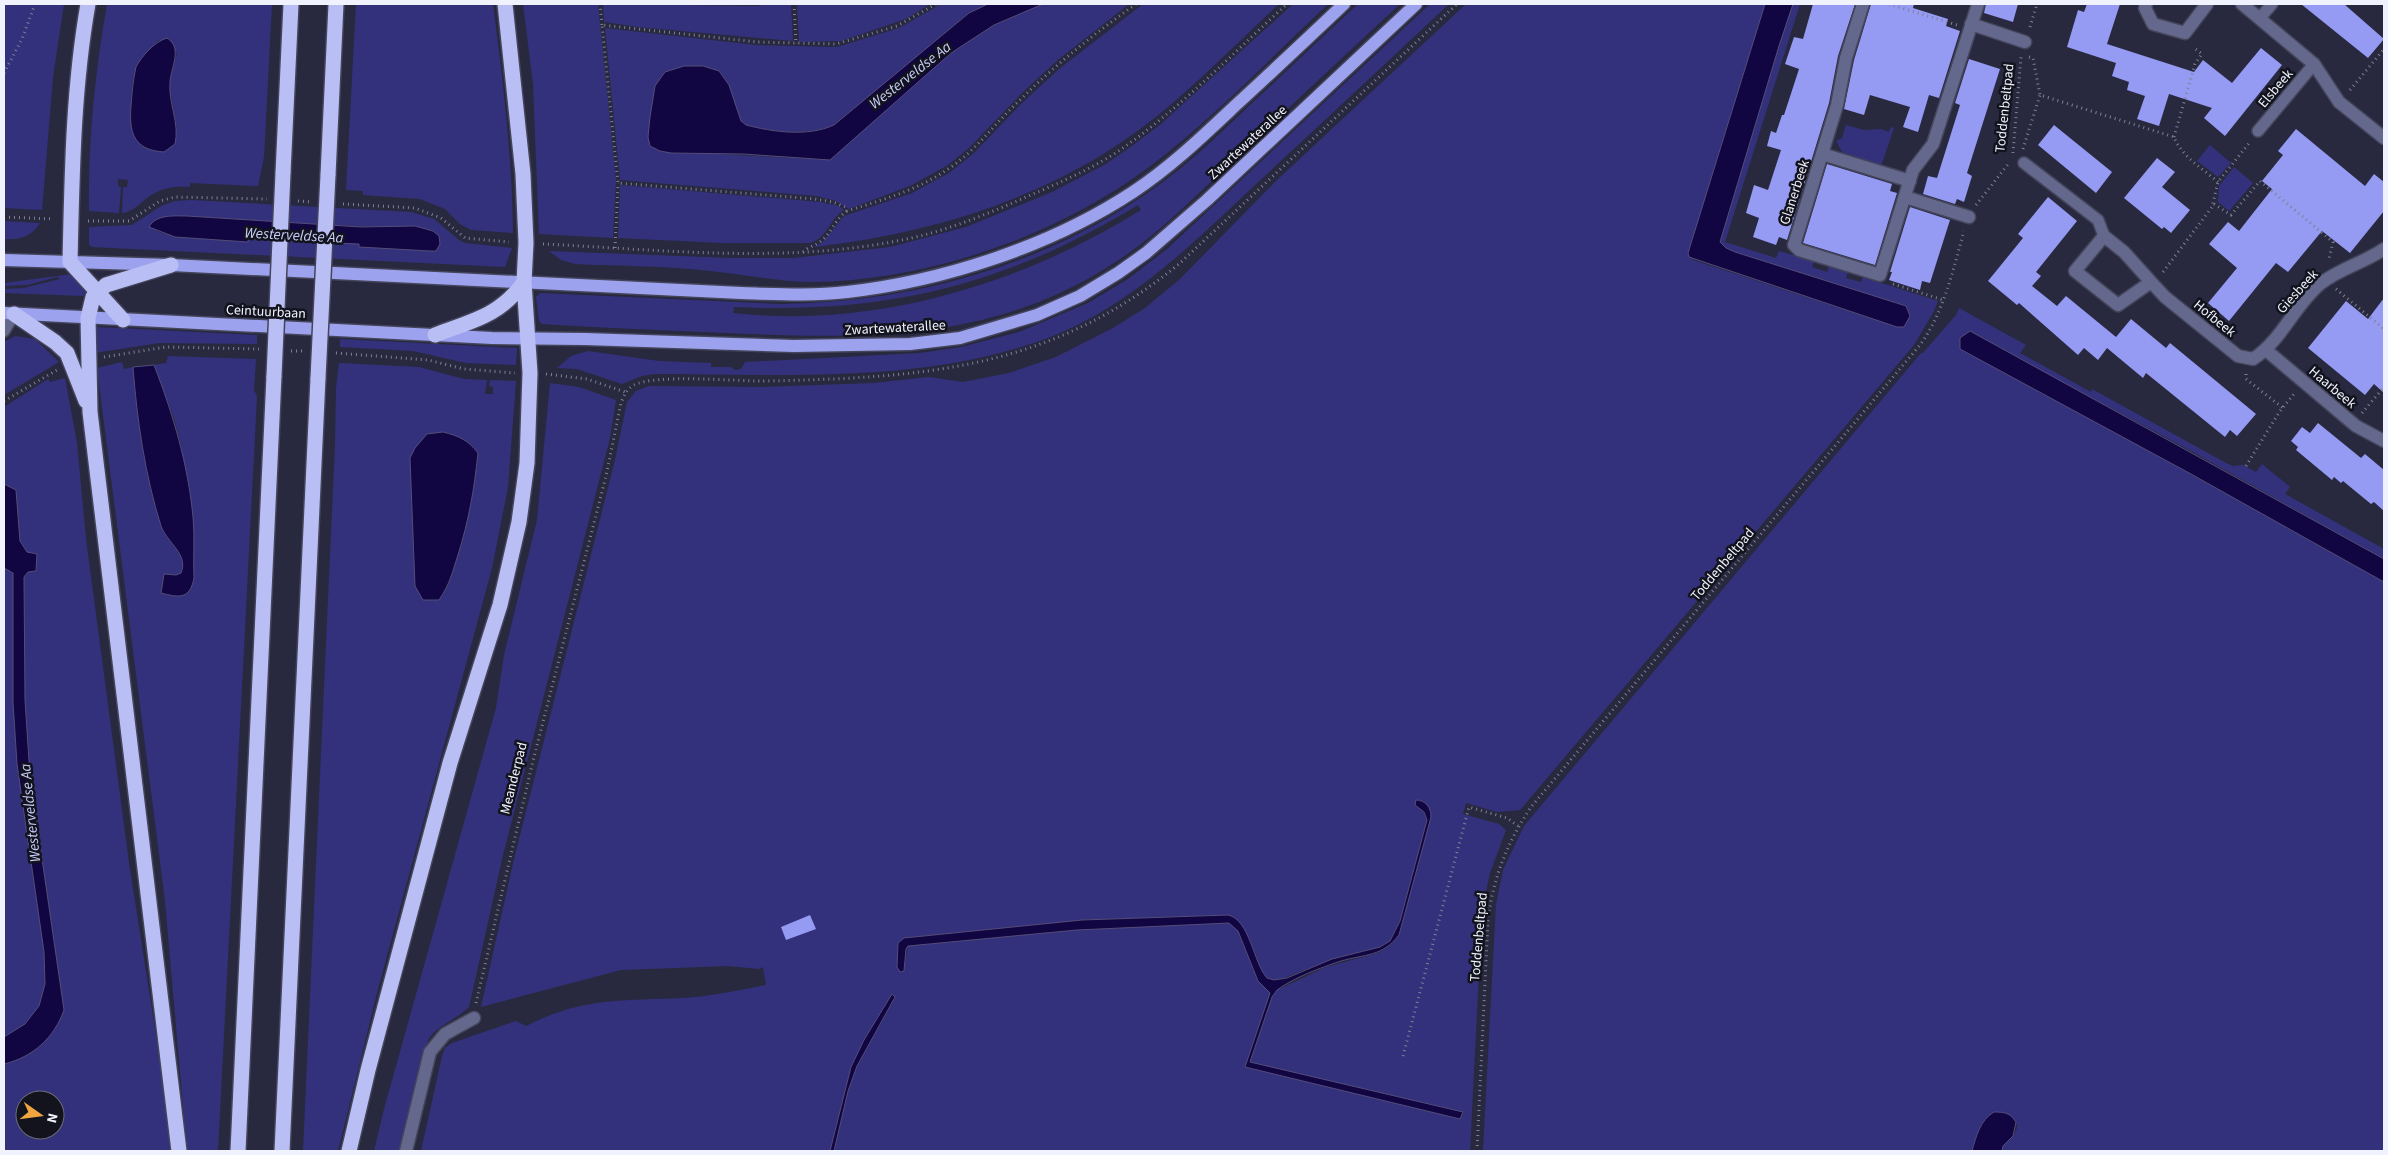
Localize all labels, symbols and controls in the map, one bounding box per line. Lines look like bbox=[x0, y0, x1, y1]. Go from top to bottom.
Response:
water label: Westerveldse Aa bbox=[865, 37, 956, 114]
street label: Toddenbeltpad bbox=[1990, 62, 2020, 154]
street label: Elsbeek bbox=[2254, 65, 2298, 112]
street label: Zwartewaterallee bbox=[1204, 101, 1292, 185]
street label: Glanerbeek bbox=[1775, 157, 1815, 227]
water label: Westerveldse Aa bbox=[244, 222, 344, 249]
street label: Giesbeek bbox=[2272, 265, 2323, 318]
street label: Hofbeek bbox=[2189, 295, 2240, 342]
street label: Ceintuurbaan bbox=[225, 300, 307, 324]
street label: Zwartewaterallee bbox=[844, 315, 946, 341]
street label: Haarbeek bbox=[2304, 362, 2361, 414]
street label: Toddenbeltpad bbox=[1686, 524, 1759, 605]
street label: Meanderpad bbox=[495, 740, 533, 816]
water label: Westerveldse Aa bbox=[15, 763, 46, 863]
street label: Toddenbeltpad bbox=[1465, 892, 1493, 983]
north arrow bbox=[15, 1090, 65, 1140]
text: N bbox=[41, 1111, 62, 1125]

